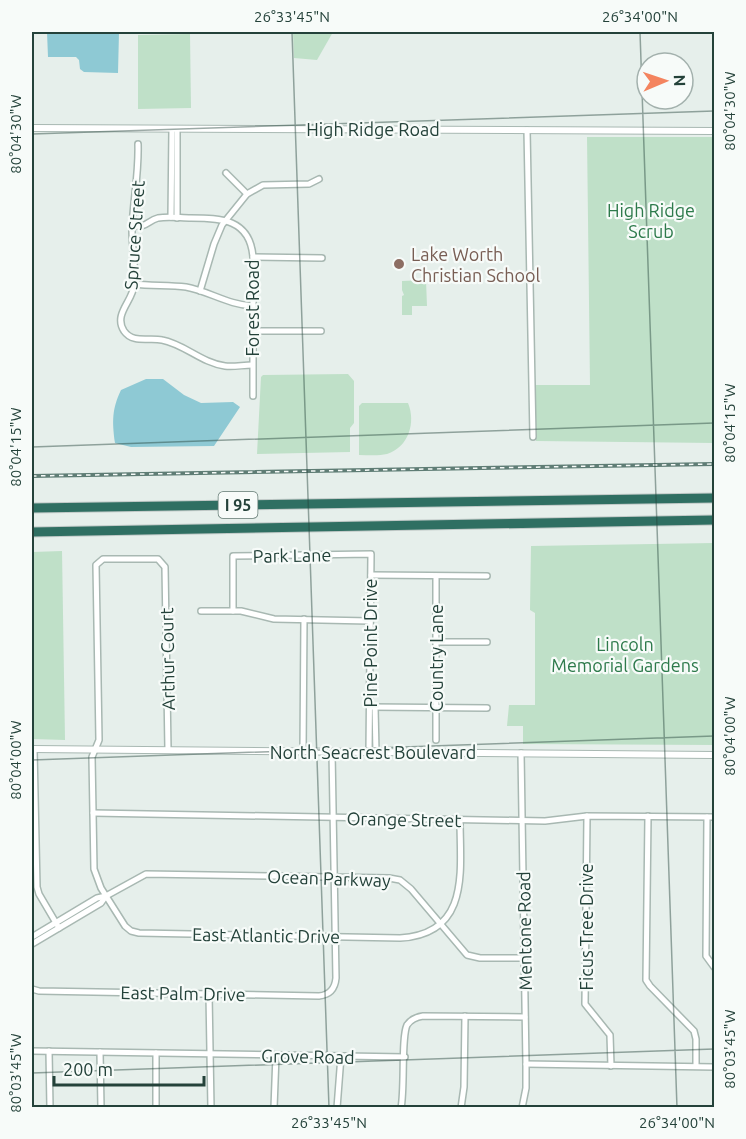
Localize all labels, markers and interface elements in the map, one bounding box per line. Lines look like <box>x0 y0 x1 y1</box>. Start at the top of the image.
text: 26°33'45"N <box>254 8 330 25</box>
text: 26°34'00"N <box>602 8 678 25</box>
north arrow <box>635 51 695 111</box>
text: 80°04'30"W <box>721 71 738 151</box>
text: N <box>671 74 689 87</box>
text: 80°04'30"W <box>7 94 24 174</box>
street label: High Ridge Road <box>306 119 440 139</box>
street label: Spruce Street <box>120 180 148 290</box>
park label: High Ridge Scrub <box>607 200 695 241</box>
place label: Lake Worth Christian School <box>411 244 541 285</box>
marker: Lake Worth Christian School <box>392 257 406 271</box>
street label: Forest Road <box>242 259 262 357</box>
text: 80°04'15"W <box>721 383 738 463</box>
text: 80°04'15"W <box>7 407 24 487</box>
road number: I 95 <box>218 492 258 518</box>
street label: Park Lane <box>253 544 331 566</box>
street label: Pine Point Drive <box>360 579 380 707</box>
street label: Country Lane <box>426 604 446 712</box>
street label: Arthur Court <box>156 607 178 711</box>
park label: Lincoln Memorial Gardens <box>551 634 699 675</box>
text: 80°04'00"W <box>721 696 738 776</box>
text: 80°04'00"W <box>7 720 24 800</box>
street label: North Seacrest Boulevard <box>270 742 476 762</box>
street label: Orange Street <box>346 808 462 830</box>
street label: Ficus Tree Drive <box>576 863 596 991</box>
street label: Ocean Parkway <box>267 866 391 890</box>
street label: Mentone Road <box>513 871 535 991</box>
street label: East Atlantic Drive <box>192 924 340 946</box>
street label: East Palm Drive <box>120 982 246 1004</box>
text: 80°03'45"W <box>721 1009 738 1089</box>
text: 80°03'45"W <box>7 1033 24 1113</box>
street label: Grove Road <box>261 1045 355 1067</box>
scale bar <box>54 1049 204 1087</box>
text: 200 m <box>63 1059 113 1079</box>
text: 26°33'45"N <box>291 1114 367 1131</box>
text: 26°34'00"N <box>639 1114 715 1131</box>

